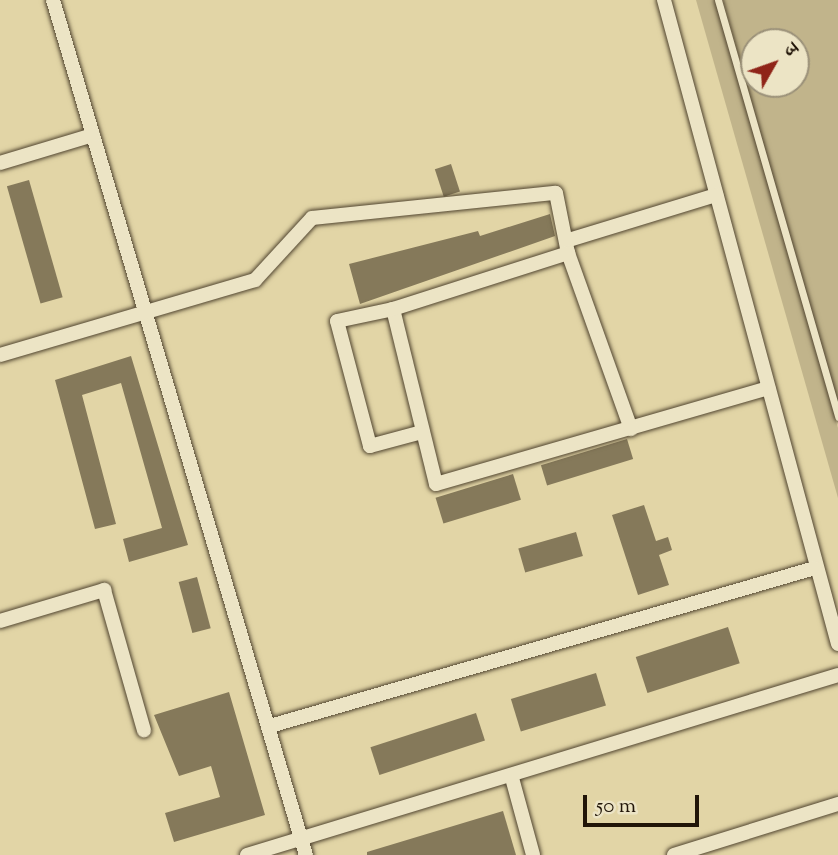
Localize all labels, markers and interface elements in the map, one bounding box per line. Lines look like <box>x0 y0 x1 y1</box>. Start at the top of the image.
north arrow <box>740 28 810 98</box>
text: उ <box>776 38 803 63</box>
scale bar <box>586 782 702 826</box>
text: 50 m <box>596 792 636 822</box>

